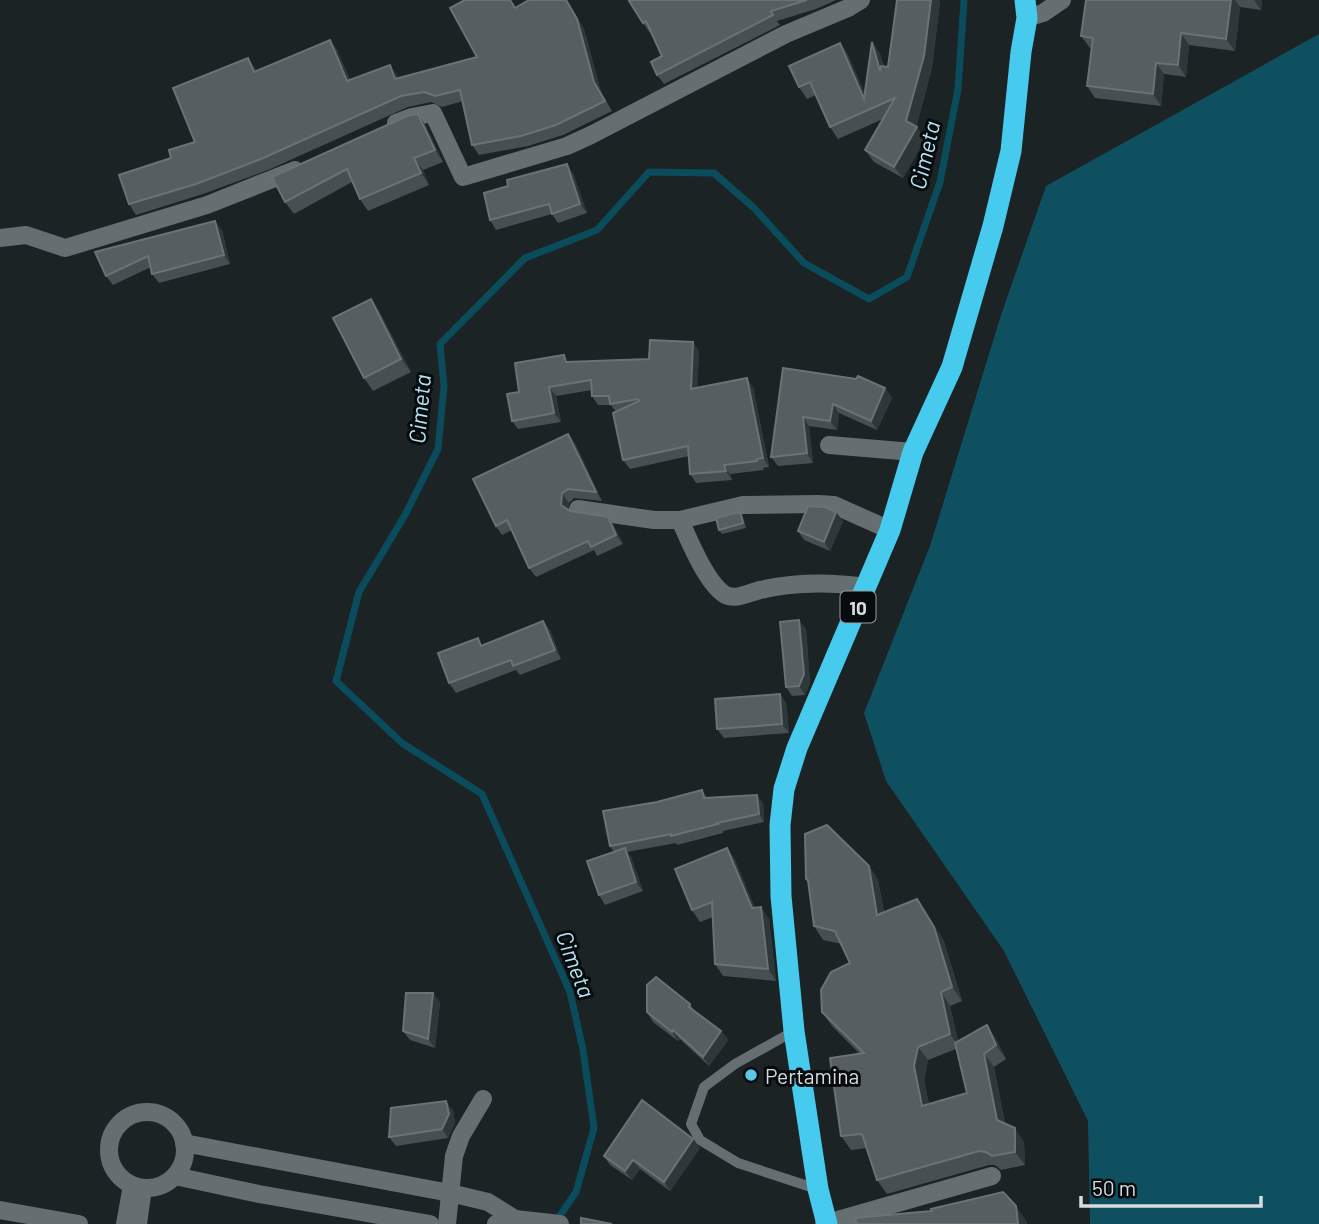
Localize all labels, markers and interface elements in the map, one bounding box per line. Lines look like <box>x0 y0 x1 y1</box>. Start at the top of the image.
water label: Cimeta <box>903 118 945 192</box>
water label: Cimeta <box>402 373 436 445</box>
road number: 10 <box>840 592 876 622</box>
water label: Cimeta <box>550 927 602 1001</box>
place label: Pertamina <box>765 1063 859 1088</box>
marker: Pertamina <box>743 1067 759 1083</box>
scale bar <box>1081 1164 1261 1208</box>
text: 50 m <box>1092 1175 1136 1200</box>

